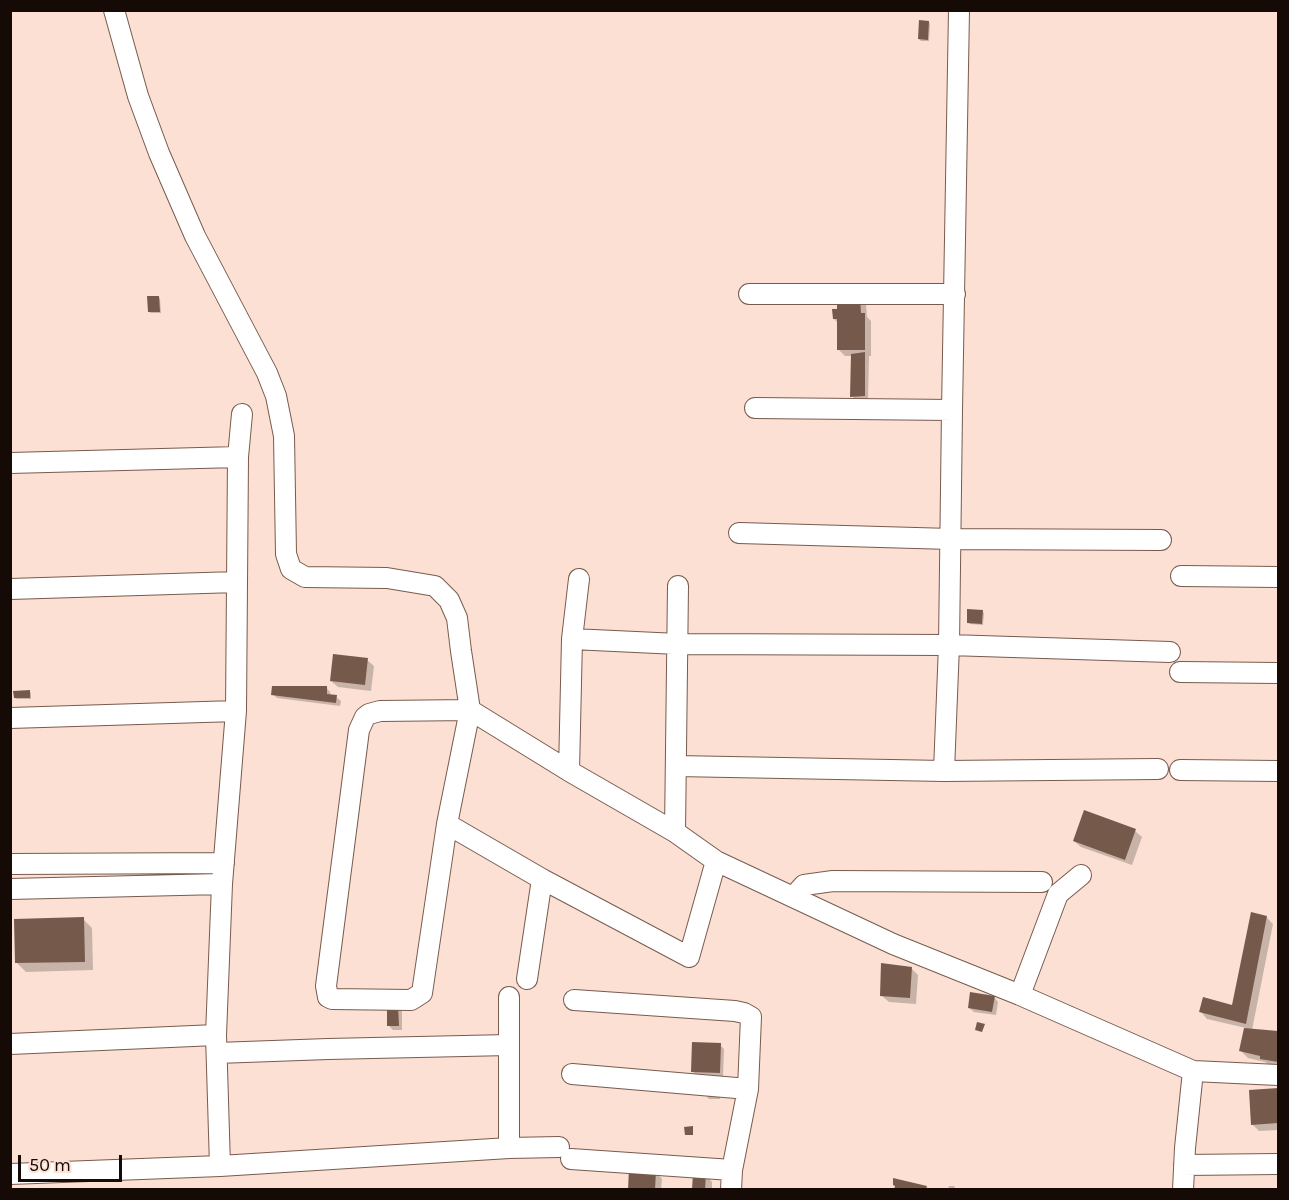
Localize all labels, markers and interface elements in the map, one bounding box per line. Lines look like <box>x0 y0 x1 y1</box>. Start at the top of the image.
scale bar <box>21 1143 124 1181</box>
text: 50 m <box>29 1154 71 1176</box>

